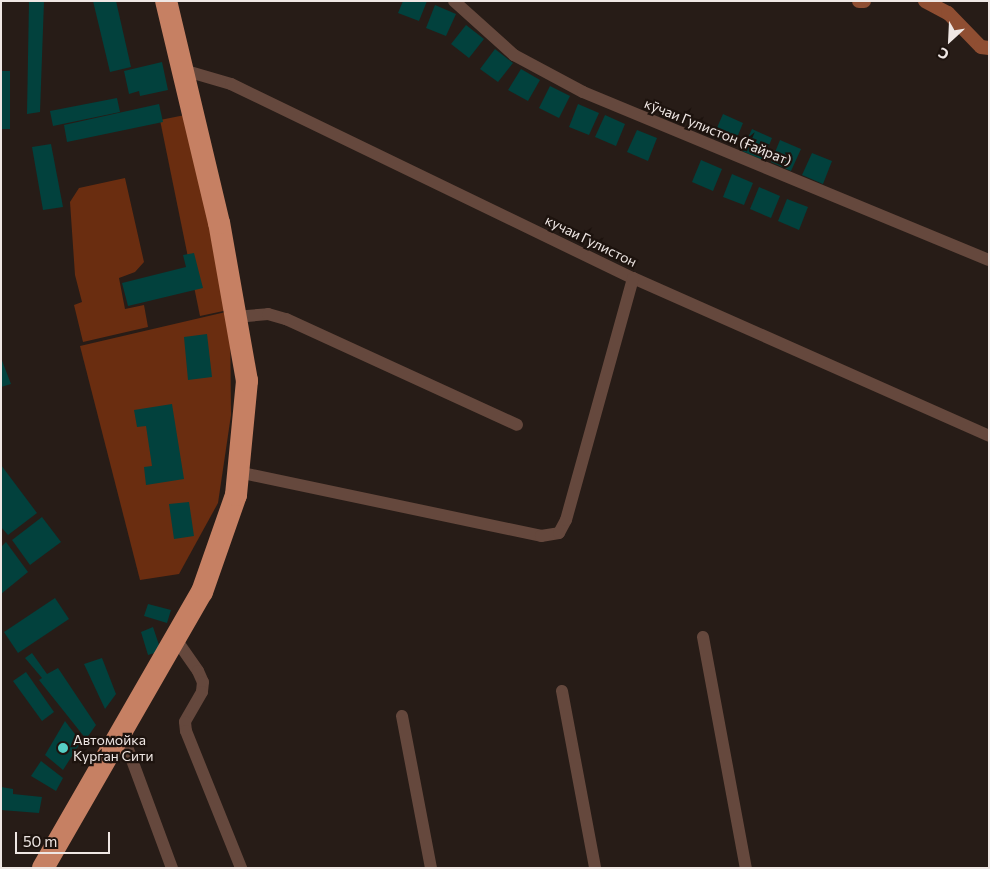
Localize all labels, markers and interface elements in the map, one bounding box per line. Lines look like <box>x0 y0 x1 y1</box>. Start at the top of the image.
north arrow <box>925 15 975 65</box>
text: С <box>936 44 951 64</box>
street label: кӯчаи Гулистон (Ғайрат) <box>642 95 794 169</box>
street label: кучаи Гулистон <box>542 212 640 270</box>
place label: Автомойка Курган Сити <box>73 732 154 764</box>
marker: Автомойка Курган Сити <box>57 742 69 754</box>
scale bar <box>18 822 112 854</box>
text: 50 m <box>23 832 57 850</box>

